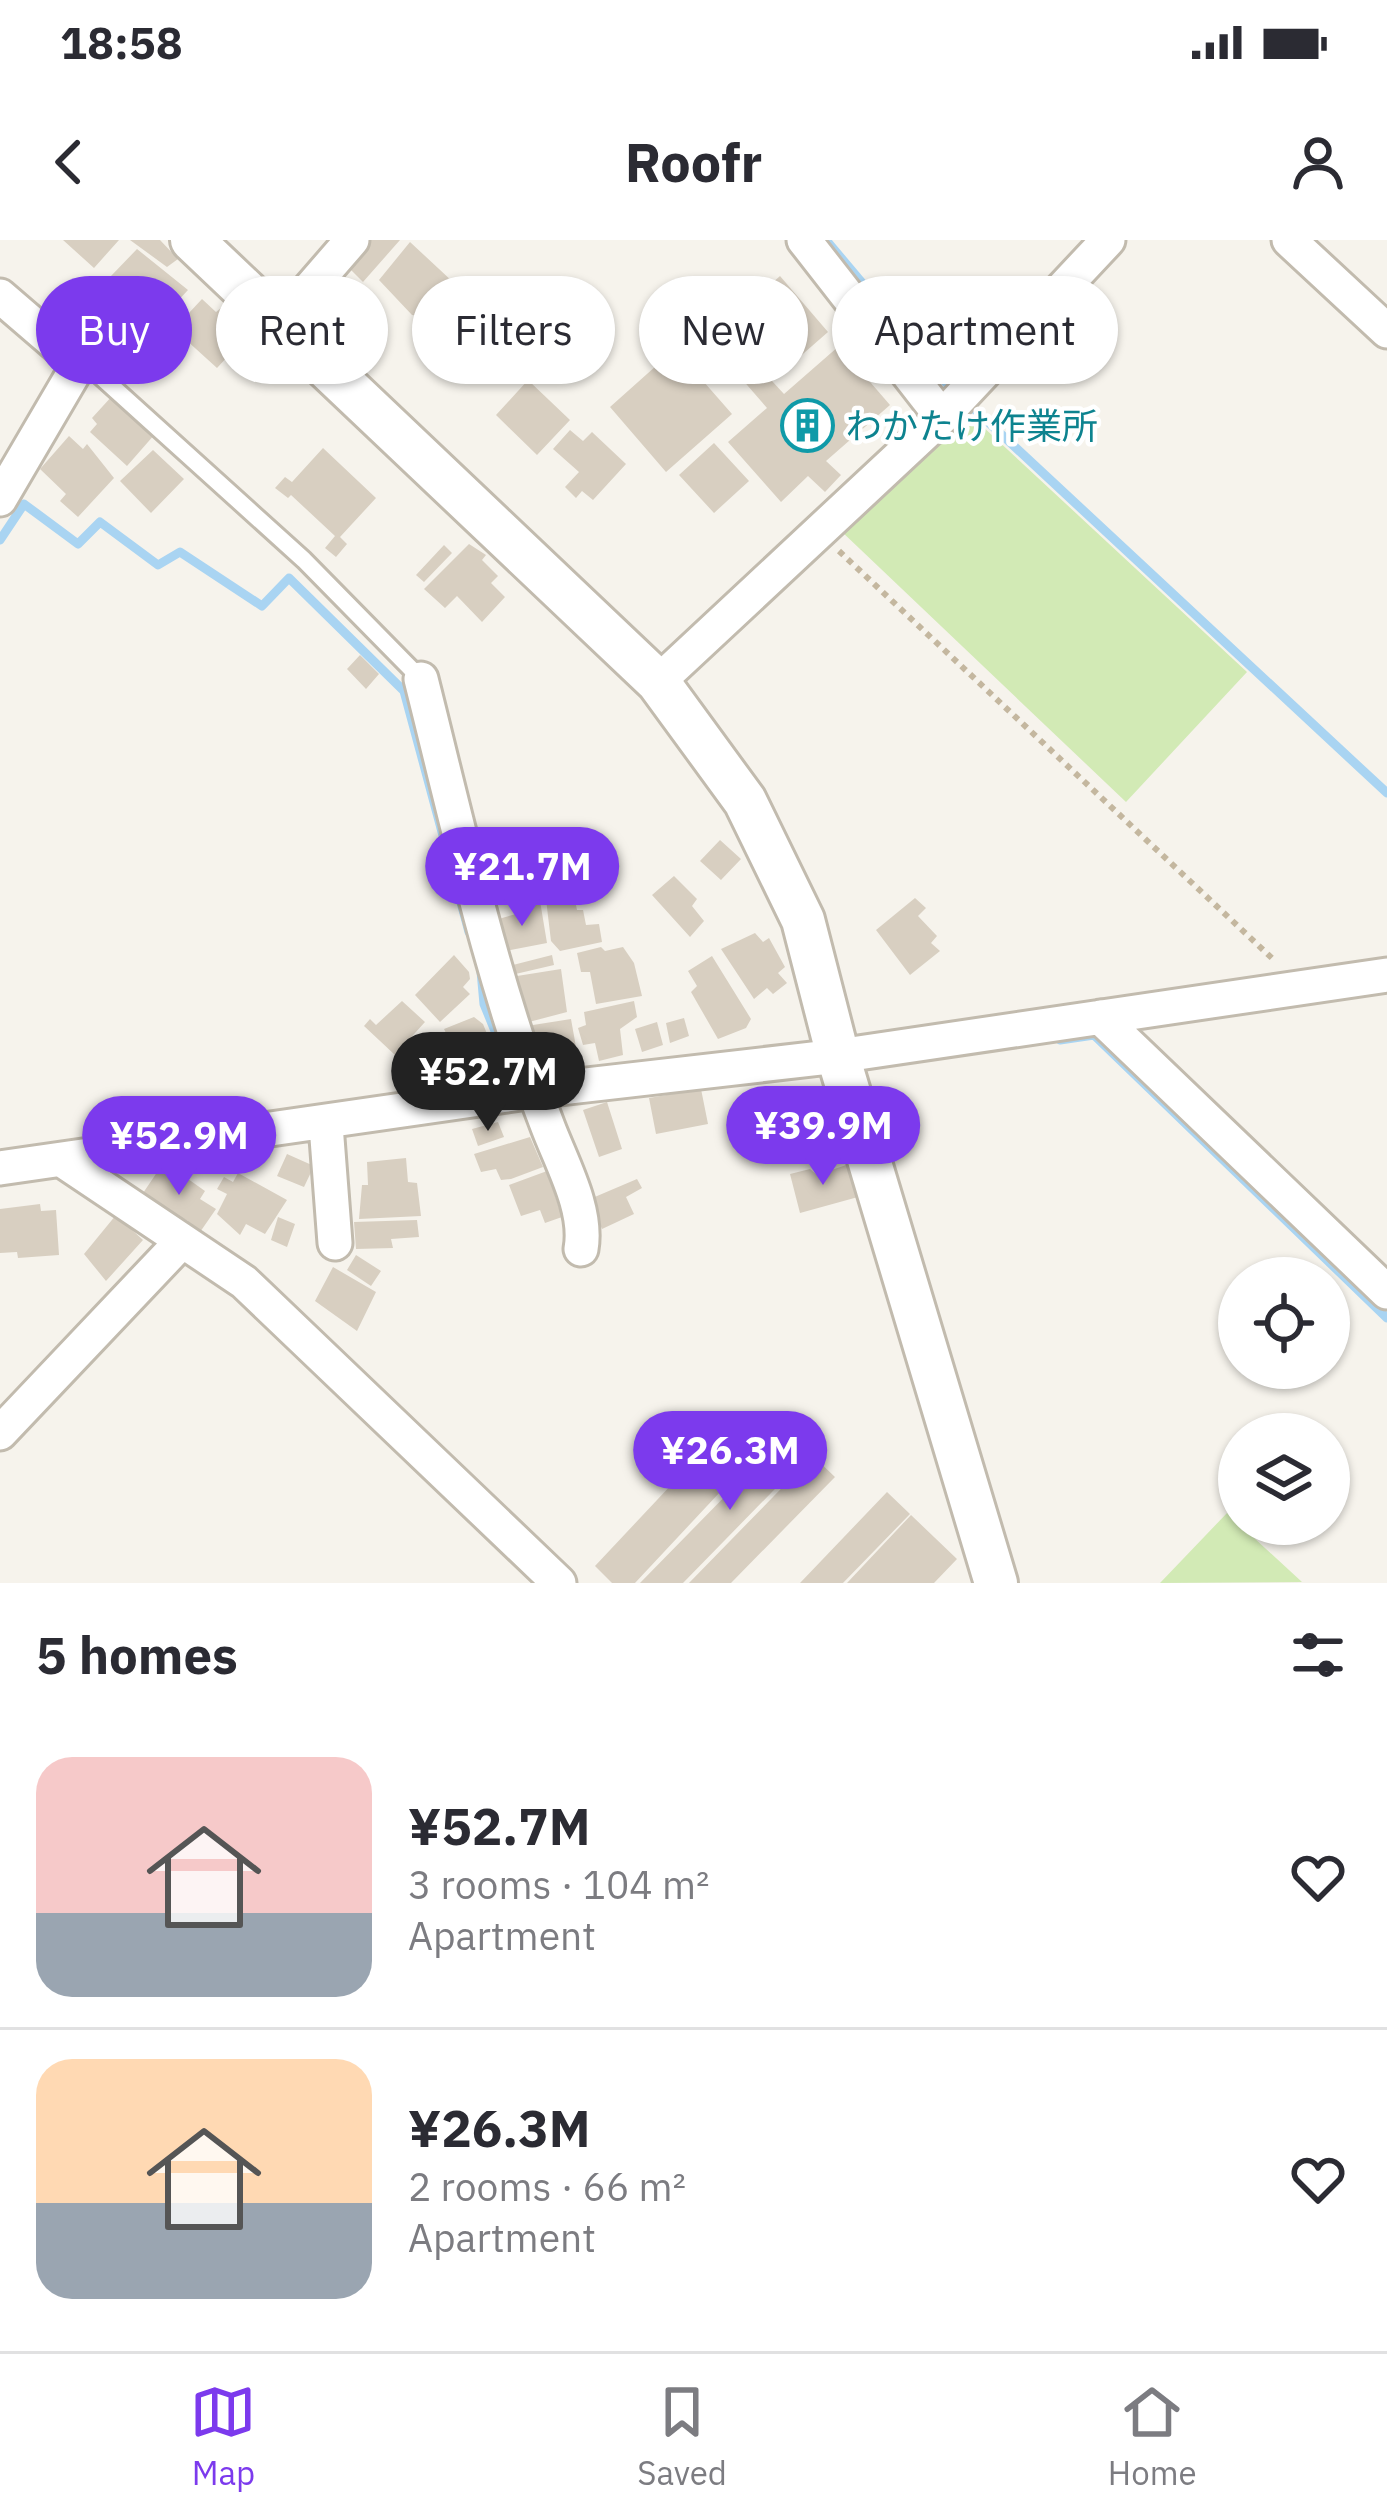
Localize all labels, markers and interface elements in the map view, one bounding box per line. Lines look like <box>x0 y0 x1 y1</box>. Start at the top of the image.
text: 18:58 <box>60 13 183 71</box>
text: Roofr <box>625 127 762 197</box>
icon: back <box>36 129 102 195</box>
icon: person <box>1285 129 1351 195</box>
chip: Buy <box>36 276 192 384</box>
chip: Rent <box>216 276 388 384</box>
chip: Filters <box>412 276 615 384</box>
chip: New <box>639 276 808 384</box>
chip: Apartment <box>832 276 1118 384</box>
building icon: わかたけ作業所 <box>779 397 835 453</box>
place label: わかたけ作業所 <box>846 402 1098 449</box>
pin: ¥21.7M <box>424 827 620 929</box>
text: ¥21.7M <box>452 840 592 891</box>
pin: ¥52.7M <box>390 1032 586 1134</box>
text: ¥52.7M <box>418 1045 558 1096</box>
pin: ¥39.9M <box>725 1086 921 1188</box>
pin: ¥52.9M <box>81 1096 277 1198</box>
text: ¥39.9M <box>753 1099 893 1150</box>
text: ¥52.9M <box>109 1109 249 1160</box>
map controls <box>1218 1257 1350 1545</box>
button: locate <box>1218 1257 1350 1389</box>
pin: ¥26.3M <box>632 1411 828 1513</box>
button: layers <box>1218 1413 1350 1545</box>
text: ¥26.3M <box>660 1424 800 1475</box>
text: 5 homes <box>36 1622 238 1688</box>
icon: filters <box>1285 1622 1351 1688</box>
text: ¥52.7M <box>408 1793 591 1859</box>
icon: home <box>132 1805 276 1949</box>
icon: heart <box>1285 1844 1351 1910</box>
text: 3 rooms · 104 m² <box>408 1859 710 1910</box>
text: Apartment <box>408 1910 596 1961</box>
text: ¥26.3M <box>408 2095 591 2161</box>
icon: home <box>132 2107 276 2251</box>
icon: heart <box>1285 2146 1351 2212</box>
text: 2 rooms · 66 m² <box>408 2161 686 2212</box>
text: Apartment <box>408 2212 596 2263</box>
tab: Map <box>190 2379 256 2494</box>
tab: Saved <box>637 2379 727 2494</box>
tab: Home <box>1108 2379 1197 2494</box>

